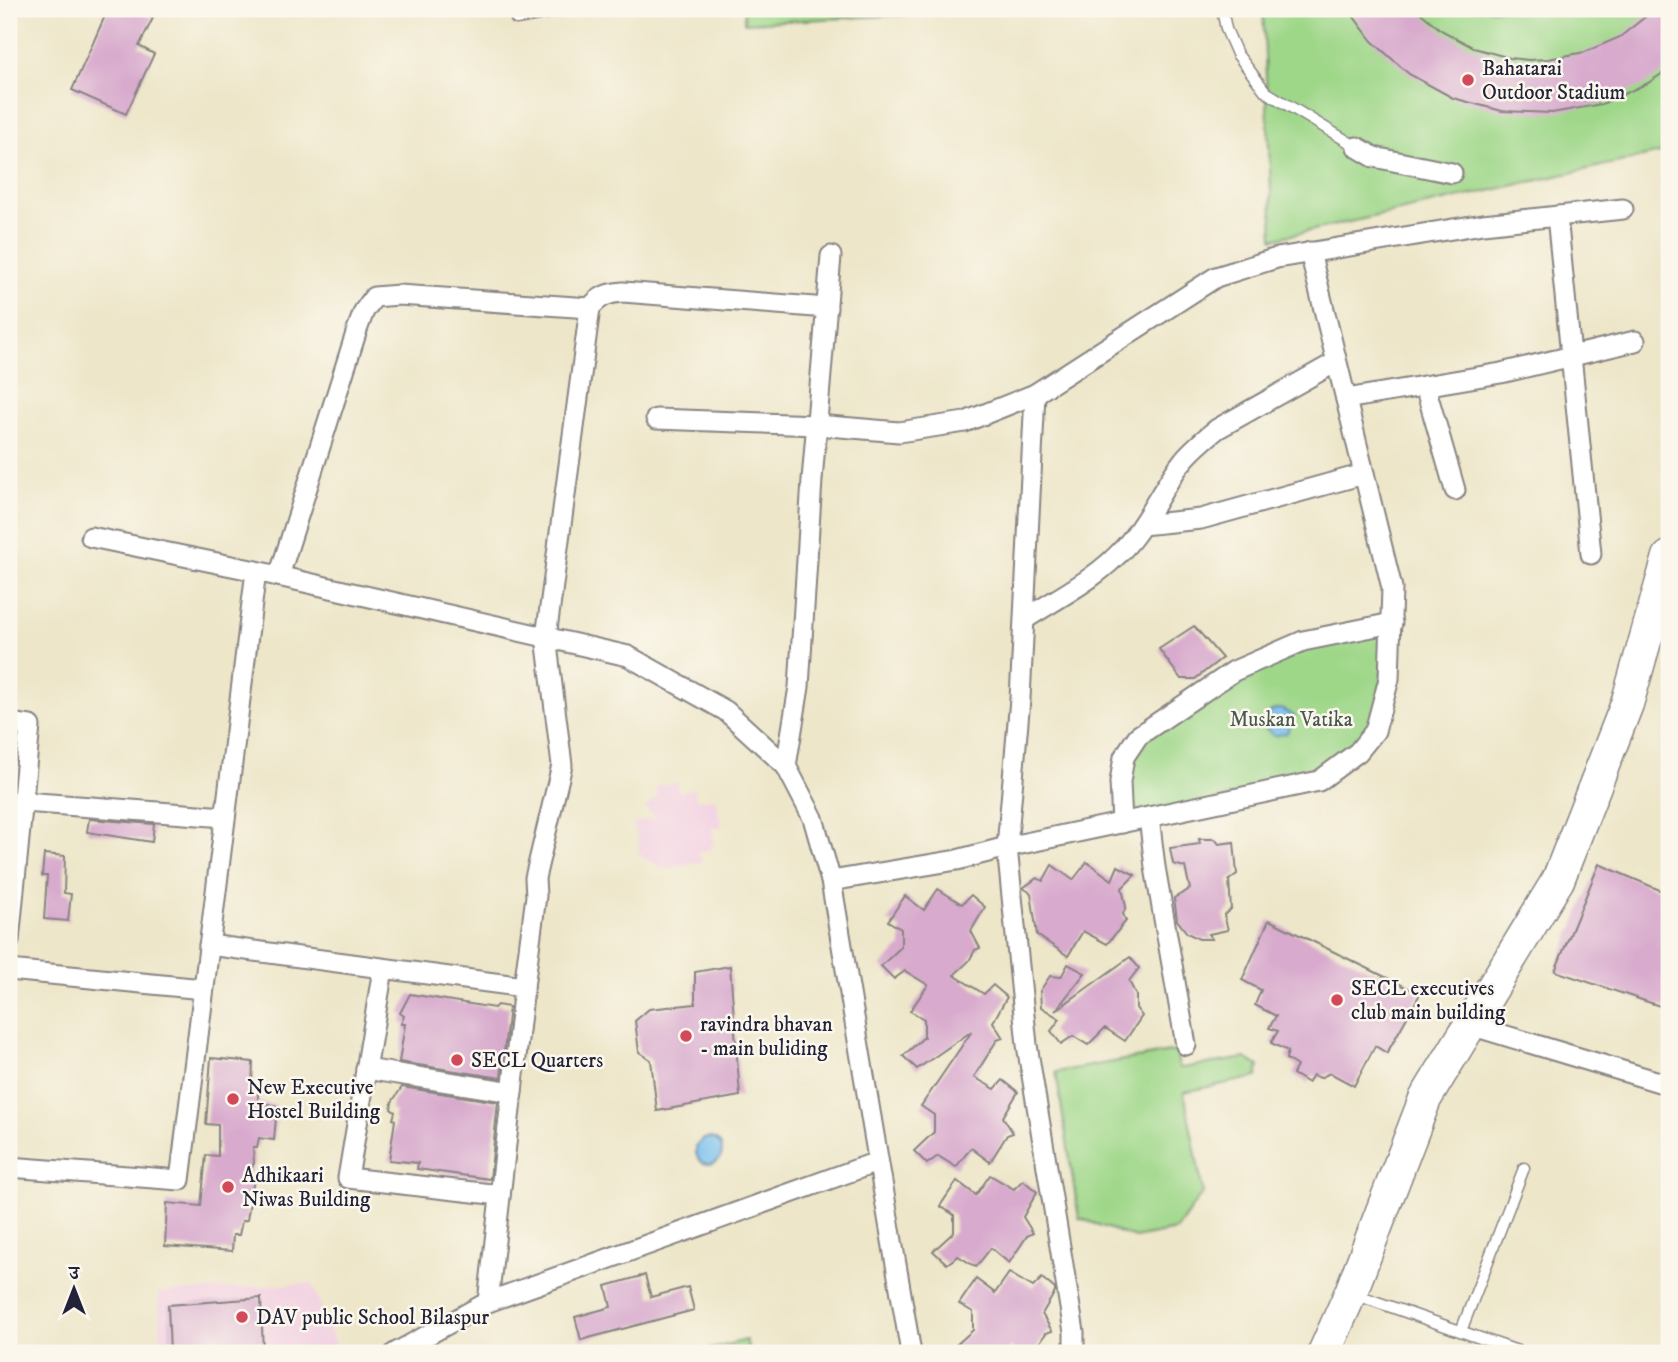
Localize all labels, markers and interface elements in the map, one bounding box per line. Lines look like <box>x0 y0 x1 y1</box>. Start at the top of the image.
place label: Bahatarai Outdoor Stadium <box>1482 56 1626 106</box>
marker: Bahatarai Outdoor Stadium <box>1460 72 1476 88</box>
park label: Muskan Vatika <box>1229 707 1353 733</box>
place label: SECL executives club main building <box>1351 976 1506 1026</box>
marker: SECL executives club main building <box>1329 992 1345 1008</box>
place label: ravindra bhavan - main buliding <box>700 1012 833 1062</box>
marker: ravindra bhavan - main buliding <box>678 1028 694 1044</box>
place label: SECL Quarters <box>471 1048 603 1074</box>
marker: SECL Quarters <box>449 1052 465 1068</box>
place label: New Executive Hostel Building <box>247 1075 381 1125</box>
marker: New Executive Hostel Building <box>225 1091 241 1107</box>
place label: Adhikaari Niwas Building <box>242 1163 371 1213</box>
marker: Adhikaari Niwas Building <box>220 1179 236 1195</box>
north arrow <box>38 1254 108 1324</box>
text: उ <box>67 1262 80 1285</box>
place label: DAV public School Bilaspur <box>256 1305 489 1331</box>
marker: DAV public School Bilaspur <box>234 1309 250 1325</box>

